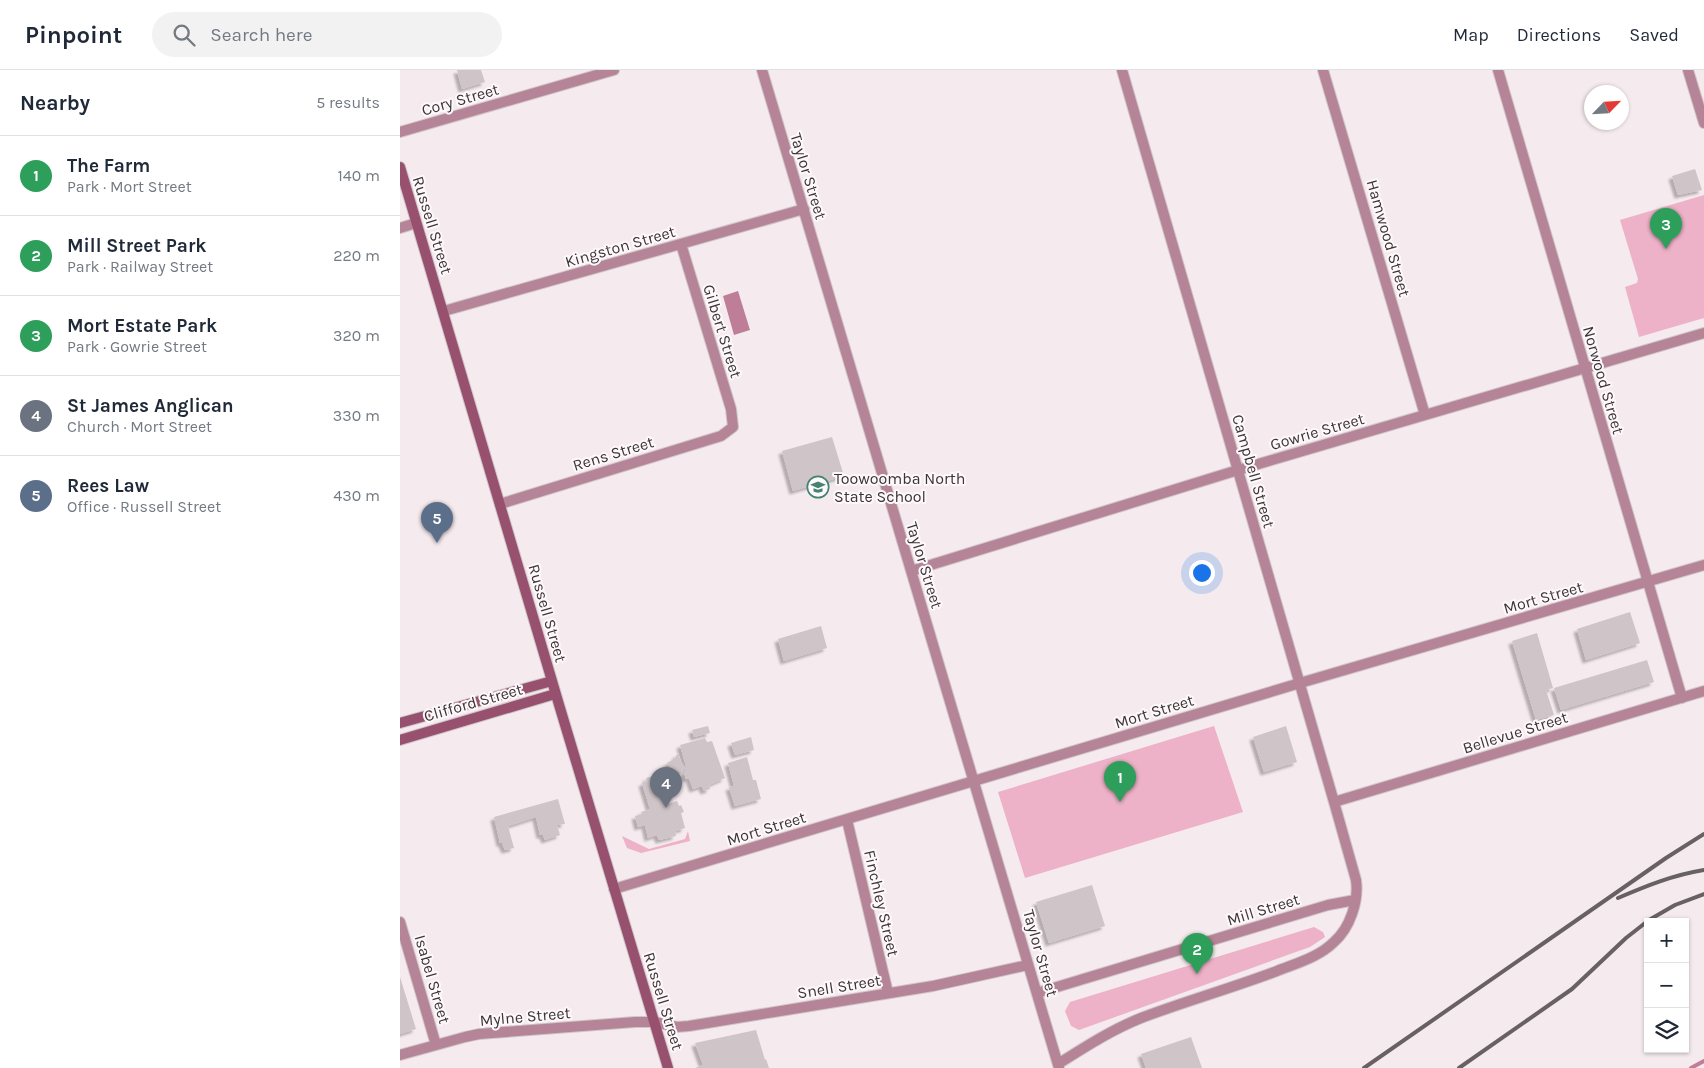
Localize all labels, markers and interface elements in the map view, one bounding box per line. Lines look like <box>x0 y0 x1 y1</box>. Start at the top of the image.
search box <box>152 12 502 57</box>
text: Pinpoint <box>25 21 122 49</box>
icon: search <box>170 21 198 49</box>
text: Search here <box>210 24 312 46</box>
text: Map <box>1453 24 1489 46</box>
text: Directions <box>1517 24 1601 46</box>
text: Saved <box>1629 24 1679 46</box>
street label: Cory Street <box>419 79 501 120</box>
north arrow <box>1584 85 1629 130</box>
text: Nearby <box>20 91 90 115</box>
text: 5 results <box>316 93 380 112</box>
street label: Taylor Street <box>786 131 831 222</box>
text: The Farm <box>67 155 150 177</box>
text: 1 <box>33 166 39 185</box>
text: 140 m <box>338 166 380 185</box>
street label: Russell Street <box>409 174 456 276</box>
text: Park · Mort Street <box>67 177 192 196</box>
street label: Hamwood Street <box>1363 177 1414 299</box>
pin: 3 <box>1650 208 1682 249</box>
street label: Kingston Street <box>563 222 677 271</box>
text: Mill Street Park <box>67 235 207 257</box>
text: 2 <box>31 246 41 265</box>
text: 220 m <box>333 246 380 265</box>
text: Park · Railway Street <box>67 257 213 276</box>
street label: Gilbert Street <box>699 282 746 380</box>
text: Mort Estate Park <box>67 315 217 337</box>
street label: Norwood Street <box>1579 324 1628 436</box>
text: 3 <box>31 326 41 345</box>
text: 320 m <box>333 326 380 345</box>
text: Park · Gowrie Street <box>67 337 207 356</box>
text: St James Anglican <box>67 395 234 417</box>
text: 4 <box>31 406 41 425</box>
text: 330 m <box>333 406 380 425</box>
street label: Gowrie Street <box>1268 409 1366 454</box>
street label: Campbell Street <box>1228 412 1279 530</box>
text: Church · Mort Street <box>67 417 212 436</box>
street label: Rens Street <box>570 432 656 475</box>
place label: Toowoomba North State School <box>834 469 966 506</box>
text: Rees Law <box>67 475 149 497</box>
school or university icon: Toowoomba North State School <box>806 475 830 499</box>
text: 5 <box>31 486 41 505</box>
text: 430 m <box>333 486 380 505</box>
text: Office · Russell Street <box>67 497 221 516</box>
pin: 5 <box>421 502 453 543</box>
street label: Taylor Street <box>902 520 947 611</box>
your location <box>1189 560 1215 586</box>
street label: Russell Street <box>524 562 571 664</box>
street label: Mort Street <box>1501 577 1585 618</box>
street label: Clifford Street <box>422 679 525 726</box>
street label: Mort Street <box>1112 690 1196 733</box>
street label: Bellevue Street <box>1460 707 1570 757</box>
pin: 1 <box>1104 761 1136 802</box>
pin: 4 <box>650 767 682 808</box>
street label: Mort Street <box>724 807 808 850</box>
street label: Finchley Street <box>860 848 903 958</box>
street label: Mill Street <box>1225 889 1302 930</box>
street label: Taylor Street <box>1019 907 1062 999</box>
map controls <box>1644 918 1689 1053</box>
button: + <box>1644 918 1689 963</box>
street label: Isabel Street <box>411 932 454 1026</box>
pin: 2 <box>1181 933 1213 974</box>
street label: Russell Street <box>640 950 687 1052</box>
button: − <box>1644 963 1689 1008</box>
street label: Snell Street <box>796 971 882 1002</box>
street label: Mylne Street <box>479 1003 571 1030</box>
button: layers <box>1644 1008 1689 1053</box>

